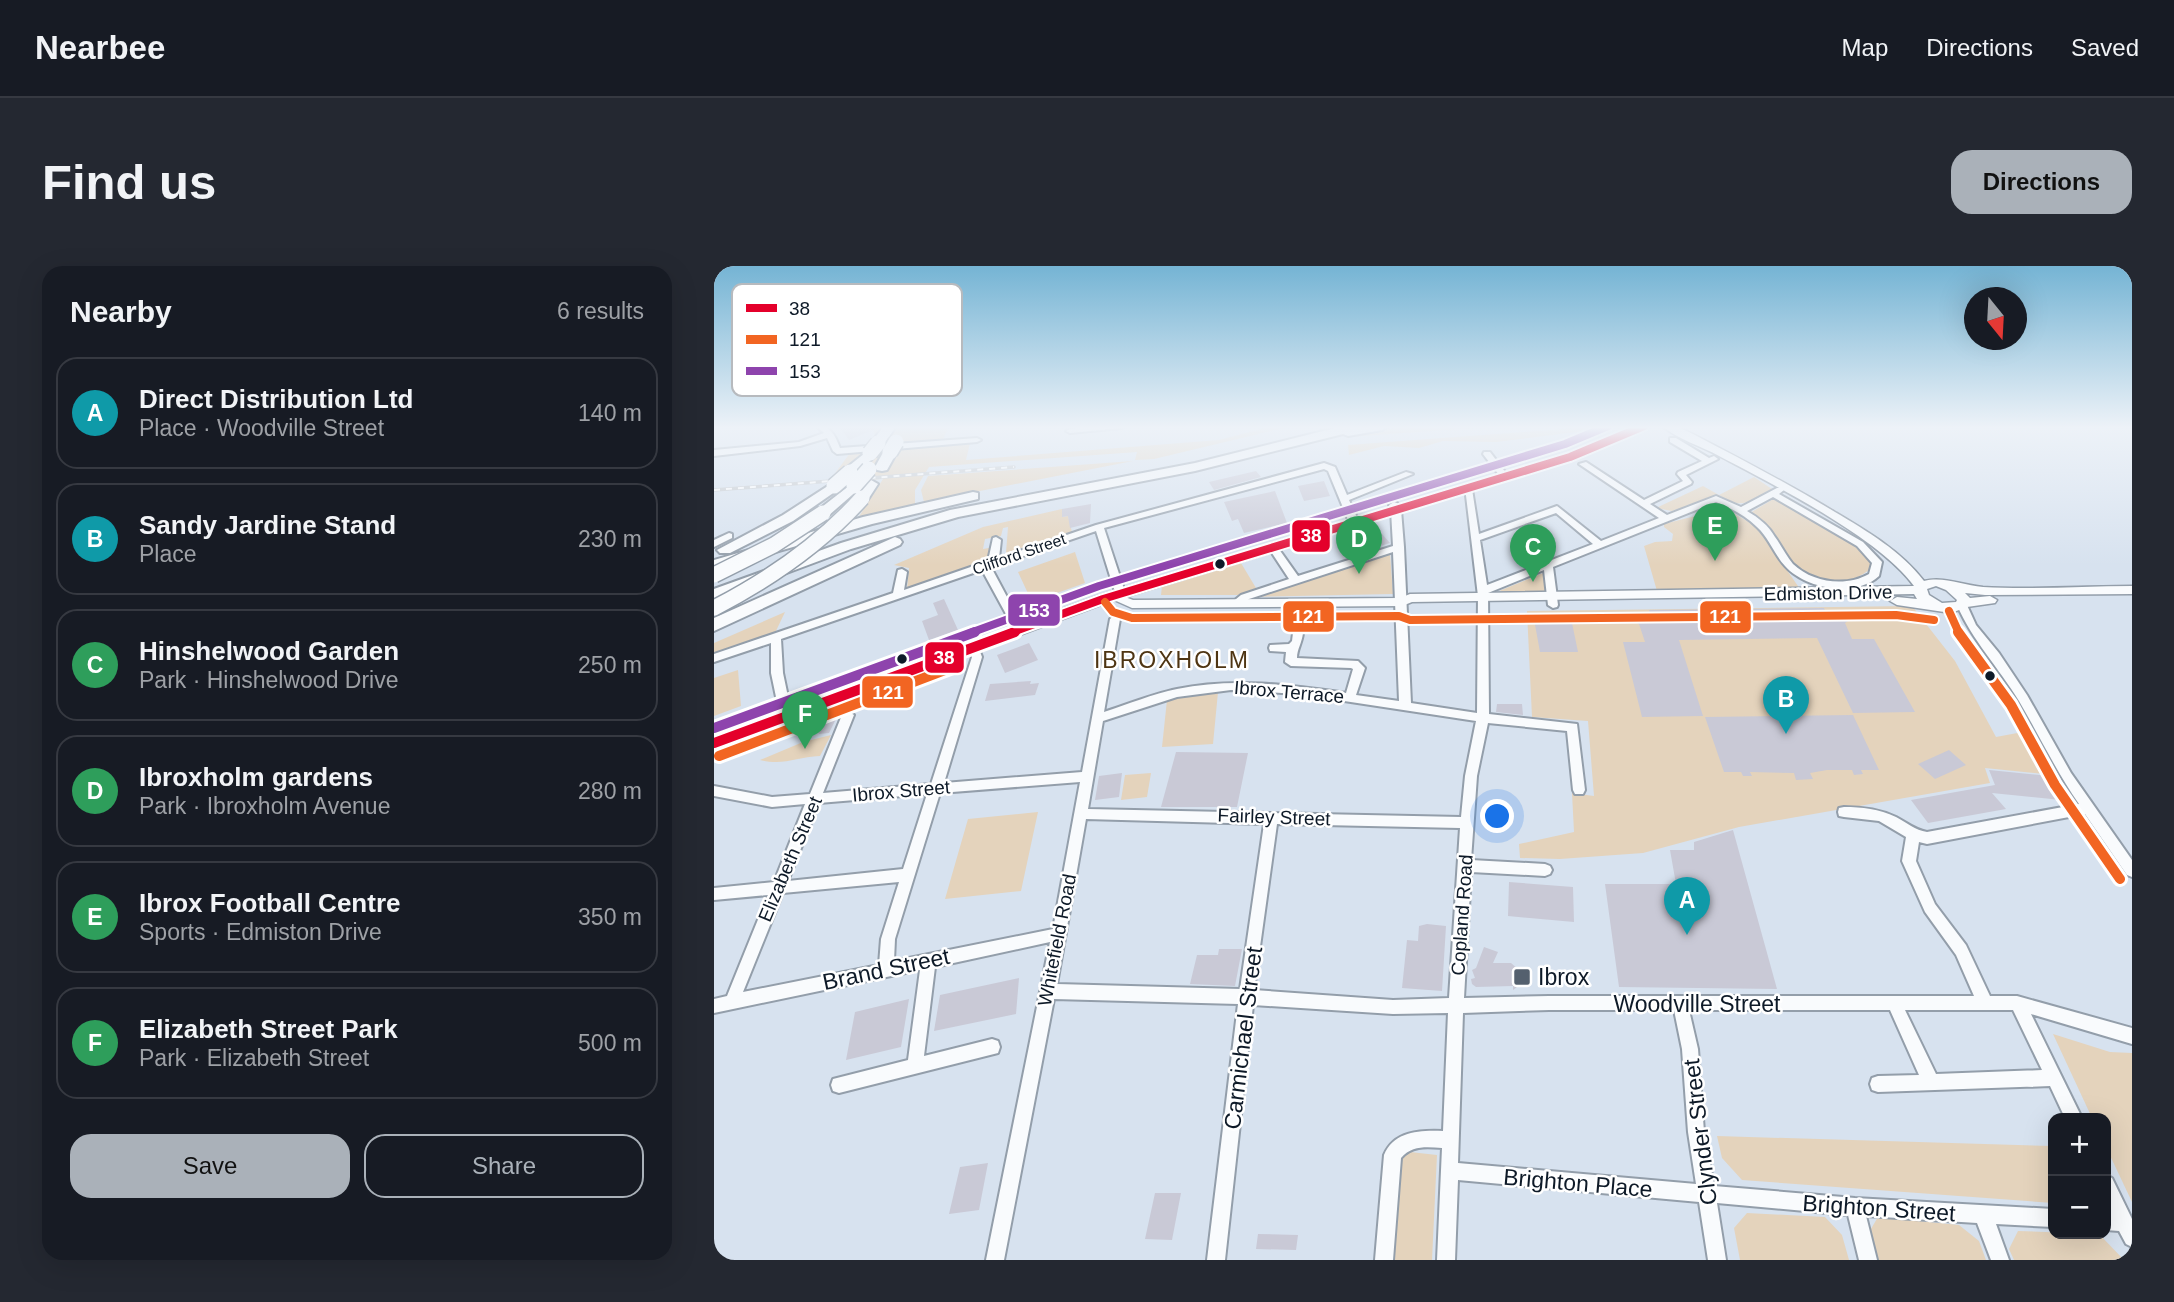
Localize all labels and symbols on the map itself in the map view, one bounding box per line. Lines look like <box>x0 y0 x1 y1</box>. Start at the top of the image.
legend <box>732 284 962 396</box>
north arrow <box>1964 287 2027 350</box>
text: 38 <box>789 298 810 319</box>
text: 121 <box>789 329 821 350</box>
text: 153 <box>789 361 821 382</box>
pin: E <box>1692 503 1738 561</box>
pin: D <box>1336 516 1382 574</box>
line badge: 38 <box>1291 519 1331 553</box>
pin: C <box>1510 524 1556 582</box>
text: 38 <box>1300 525 1322 546</box>
street label: Clifford Street <box>970 530 1068 578</box>
unlabelled marker <box>1213 557 1227 571</box>
street label: Edmiston Drive <box>1763 581 1893 605</box>
line badge: 153 <box>1007 593 1061 627</box>
text: 153 <box>1018 600 1050 621</box>
line badge: 121 <box>1282 600 1335 633</box>
line badge: 121 <box>1699 600 1752 634</box>
text: 121 <box>1292 606 1324 627</box>
text: 121 <box>1709 606 1741 627</box>
line badge: 38 <box>924 641 965 674</box>
text: 38 <box>933 647 955 668</box>
district label: IBROXHOLM <box>1094 647 1250 673</box>
unlabelled marker <box>895 652 909 666</box>
unlabelled marker <box>1983 669 1997 683</box>
line badge: 121 <box>861 675 914 709</box>
pin: B <box>1763 676 1809 734</box>
street label: Ibrox Terrace <box>1233 677 1345 707</box>
text: 121 <box>872 682 904 703</box>
pin: F <box>782 691 828 749</box>
street label: Ibrox Street <box>851 776 952 806</box>
street label: Elizabeth Street <box>754 793 826 925</box>
your location <box>1480 799 1514 833</box>
street label: Fairley Street <box>1217 805 1332 829</box>
street label: Copland Road <box>1447 854 1477 976</box>
street label: Whitefield Road <box>1034 872 1080 1008</box>
pin: A <box>1664 877 1710 935</box>
street label: Brand Street <box>820 943 952 995</box>
street label: Carmichael Street <box>1219 944 1267 1131</box>
place label: Ibrox <box>1538 964 1590 990</box>
marker: Ibrox <box>1512 967 1532 987</box>
street label: Woodville Street <box>1613 991 1781 1017</box>
street label: Clynder Street <box>1678 1057 1722 1207</box>
street label: Brighton Place <box>1502 1164 1654 1202</box>
street label: Brighton Street <box>1802 1190 1957 1226</box>

